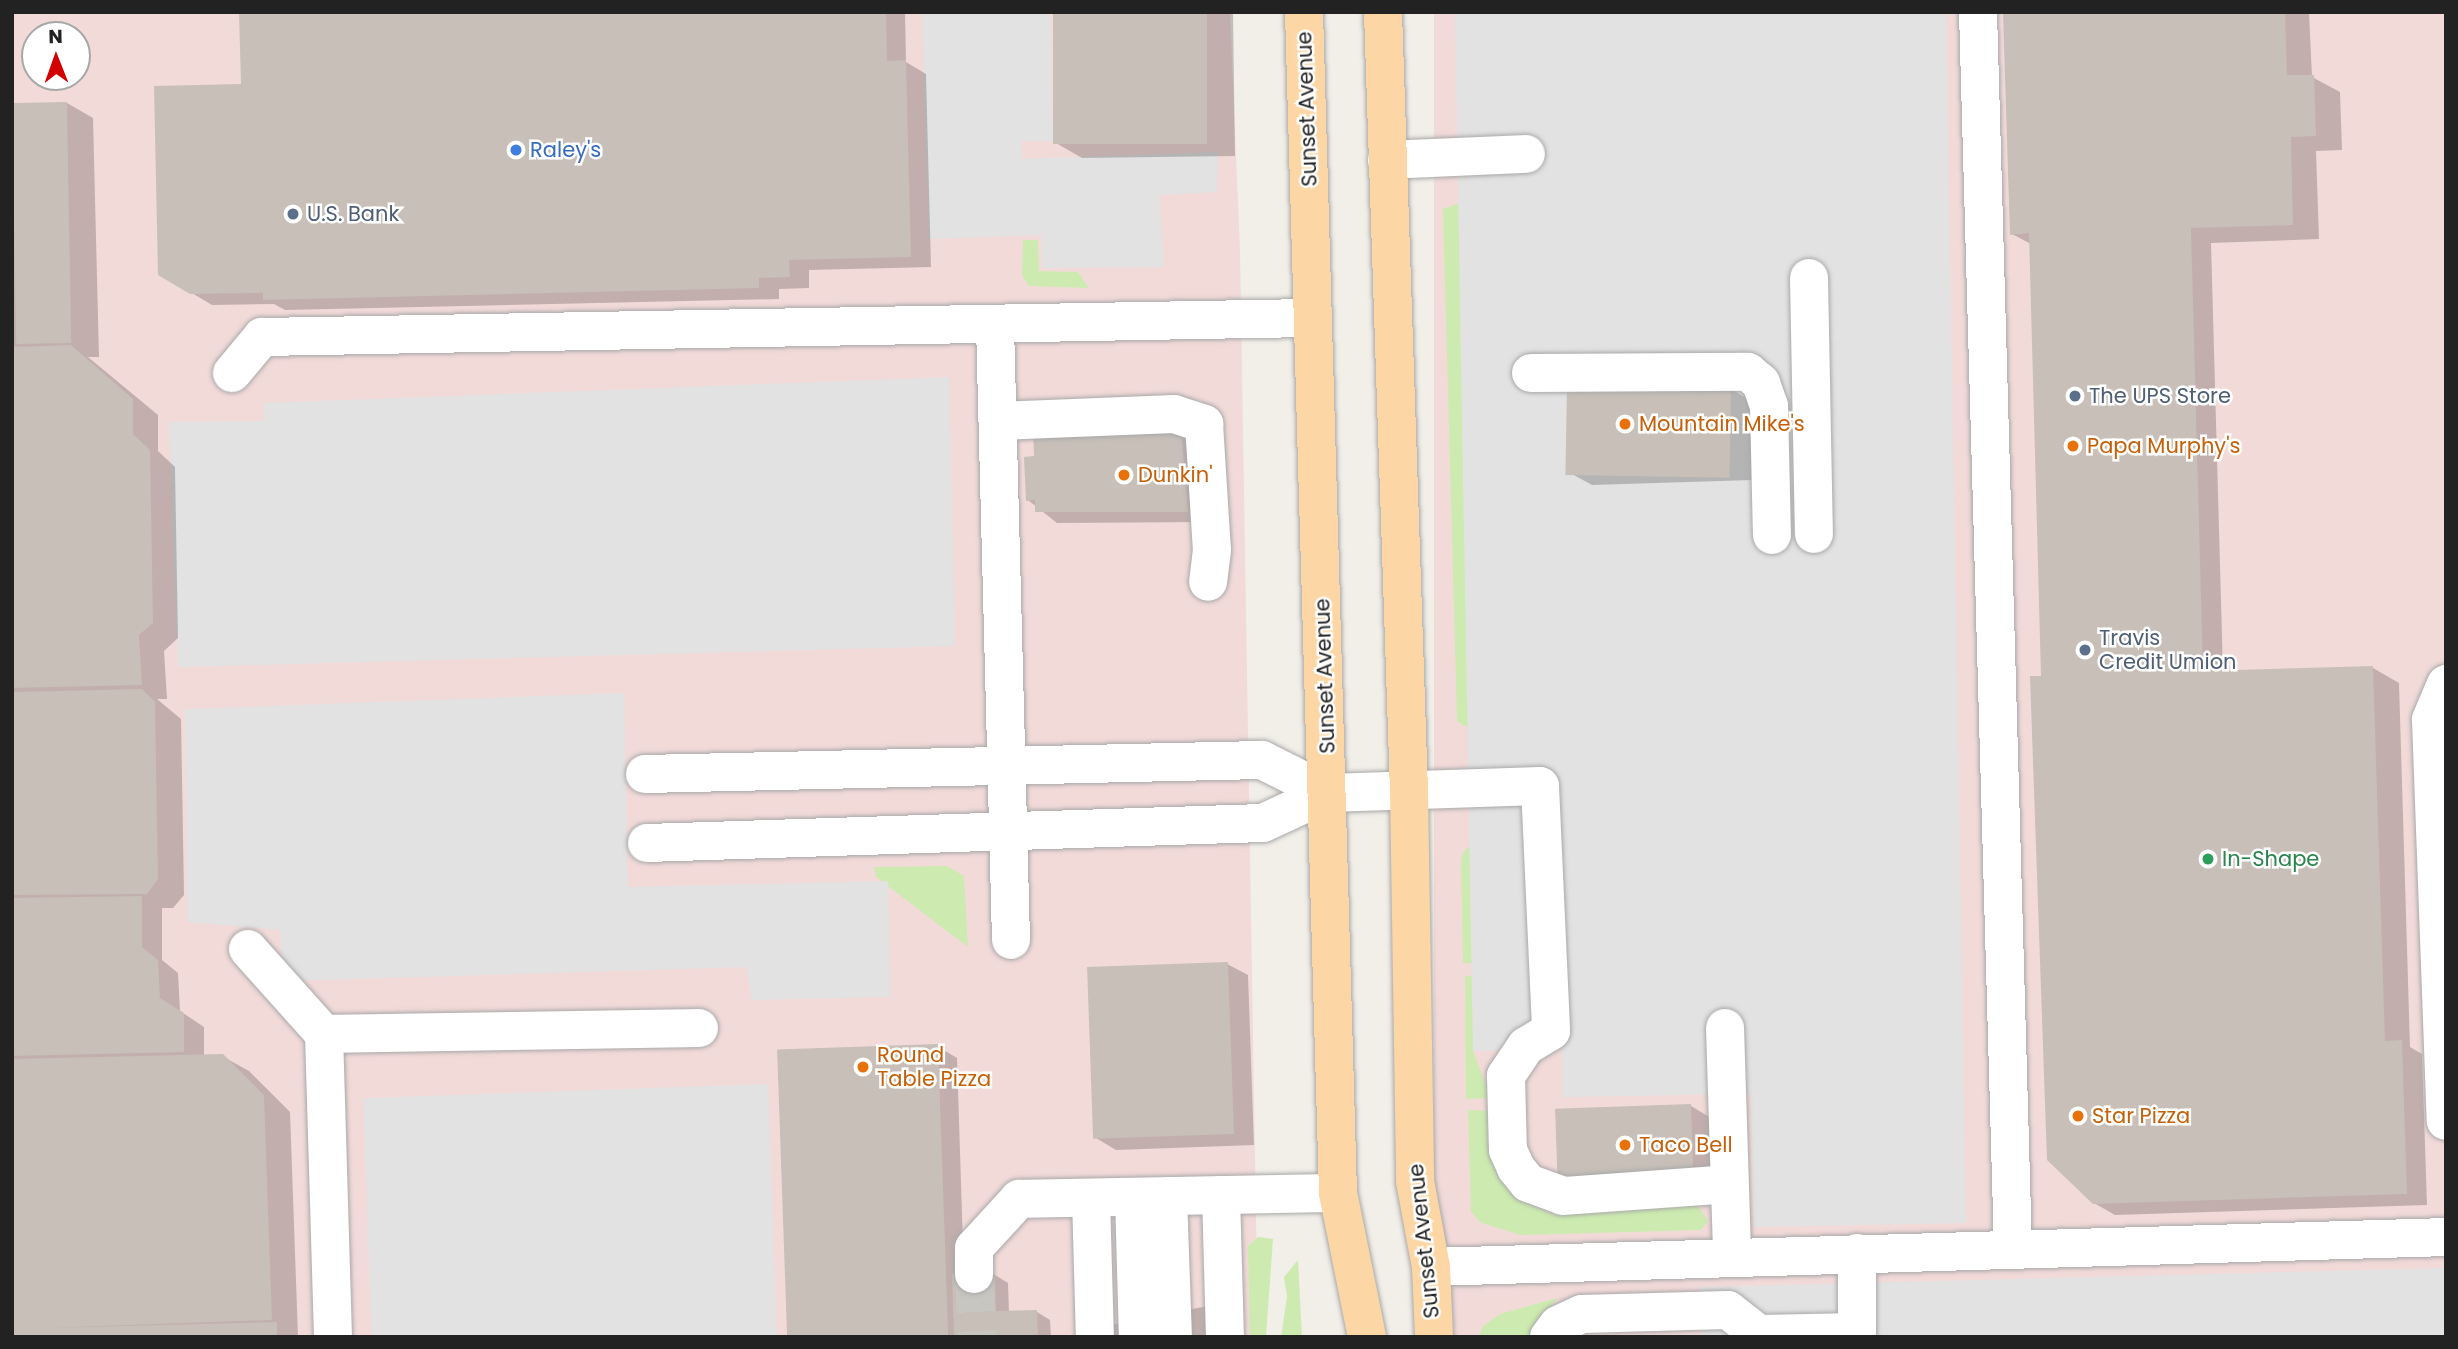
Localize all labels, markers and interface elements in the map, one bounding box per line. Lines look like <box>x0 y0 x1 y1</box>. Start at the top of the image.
north arrow <box>21 21 91 91</box>
text: N <box>48 23 63 50</box>
street label: Sunset Avenue <box>1292 31 1322 187</box>
place label: Raley's <box>530 137 601 163</box>
marker: Raley's <box>508 142 524 158</box>
place label: U.S. Bank <box>307 201 399 227</box>
marker: U.S. Bank <box>285 206 301 222</box>
place label: The UPS Store <box>2089 383 2231 409</box>
marker: The UPS Store <box>2067 388 2083 404</box>
place label: Mountain Mike's <box>1639 411 1805 437</box>
marker: Mountain Mike's <box>1617 416 1633 432</box>
place label: Papa Murphy's <box>2087 433 2240 459</box>
marker: Papa Murphy's <box>2065 438 2081 454</box>
place label: Dunkin' <box>1138 462 1212 488</box>
marker: Dunkin' <box>1116 467 1132 483</box>
street label: Sunset Avenue <box>1310 598 1340 754</box>
place label: Travis Credit Umion <box>2099 625 2237 675</box>
marker: Travis Credit Umion <box>2077 642 2093 658</box>
place label: In-Shape <box>2222 846 2319 872</box>
marker: In-Shape <box>2200 851 2216 867</box>
place label: Round Table Pizza <box>877 1042 991 1092</box>
marker: Round Table Pizza <box>855 1059 871 1075</box>
place label: Star Pizza <box>2092 1103 2190 1129</box>
marker: Star Pizza <box>2070 1108 2086 1124</box>
place label: Taco Bell <box>1639 1132 1733 1158</box>
marker: Taco Bell <box>1617 1137 1633 1153</box>
street label: Sunset Avenue <box>1403 1162 1445 1320</box>

